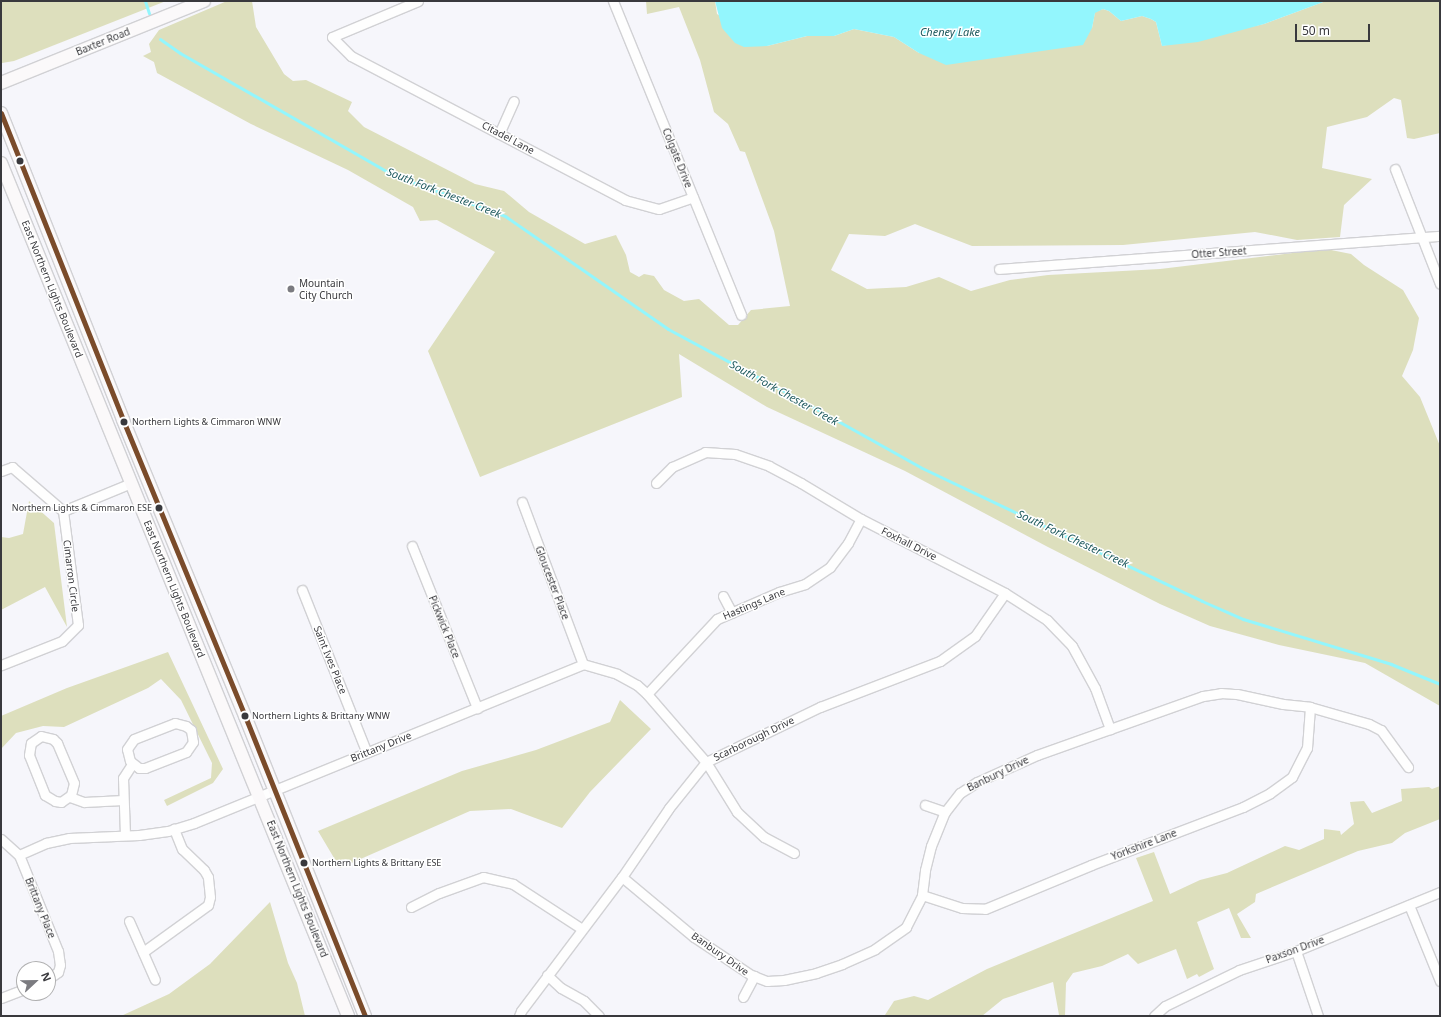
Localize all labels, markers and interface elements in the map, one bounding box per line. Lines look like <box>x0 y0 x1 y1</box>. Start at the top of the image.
scale bar <box>1297 16 1372 42</box>
text: 50 m <box>1302 22 1330 39</box>
water label: Cheney Lake <box>920 25 980 39</box>
street label: Baxter Road <box>74 26 132 58</box>
street label: Citadel Lane <box>480 119 536 157</box>
street label: Colgate Drive <box>660 126 694 190</box>
unlabelled marker <box>15 156 25 166</box>
water label: South Fork Chester Creek <box>385 165 503 221</box>
street label: East Northern Lights Boulevard <box>19 219 85 359</box>
street label: Otter Street <box>1191 245 1247 261</box>
place label: Mountain City Church <box>299 277 353 300</box>
marker: Mountain City Church <box>286 284 296 294</box>
water label: South Fork Chester Creek <box>728 358 840 428</box>
marker: Northern Lights & Cimmaron WNW <box>119 417 129 427</box>
place label: Northern Lights & Cimmaron WNW <box>132 417 281 427</box>
place label: Northern Lights & Cimmaron ESE <box>12 503 152 513</box>
marker: Northern Lights & Cimmaron ESE <box>154 503 164 513</box>
water label: South Fork Chester Creek <box>1015 507 1131 571</box>
street label: East Northern Lights Boulevard <box>141 519 207 659</box>
street label: Foxhall Drive <box>879 525 939 563</box>
street label: Cimarron Circle <box>61 539 81 613</box>
street label: Gloucester Place <box>532 544 572 622</box>
street label: Hastings Lane <box>721 586 787 622</box>
street label: Pickwick Place <box>426 594 462 660</box>
street label: Saint Ives Place <box>311 624 349 696</box>
marker: Northern Lights & Brittany WNW <box>240 711 250 721</box>
place label: Northern Lights & Brittany WNW <box>252 711 390 721</box>
street label: Scarborough Drive <box>712 714 796 764</box>
street label: Brittany Drive <box>349 729 413 765</box>
street label: Banbury Drive <box>965 754 1031 794</box>
street label: East Northern Lights Boulevard <box>264 819 330 959</box>
street label: Yorkshire Lane <box>1110 827 1178 863</box>
marker: Northern Lights & Brittany ESE <box>299 858 309 868</box>
place label: Northern Lights & Brittany ESE <box>312 858 441 868</box>
street label: Brittany Place <box>22 876 58 940</box>
street label: Banbury Drive <box>689 930 751 978</box>
street label: Paxson Drive <box>1264 934 1326 966</box>
north arrow <box>16 961 56 1001</box>
text: N <box>38 970 55 984</box>

